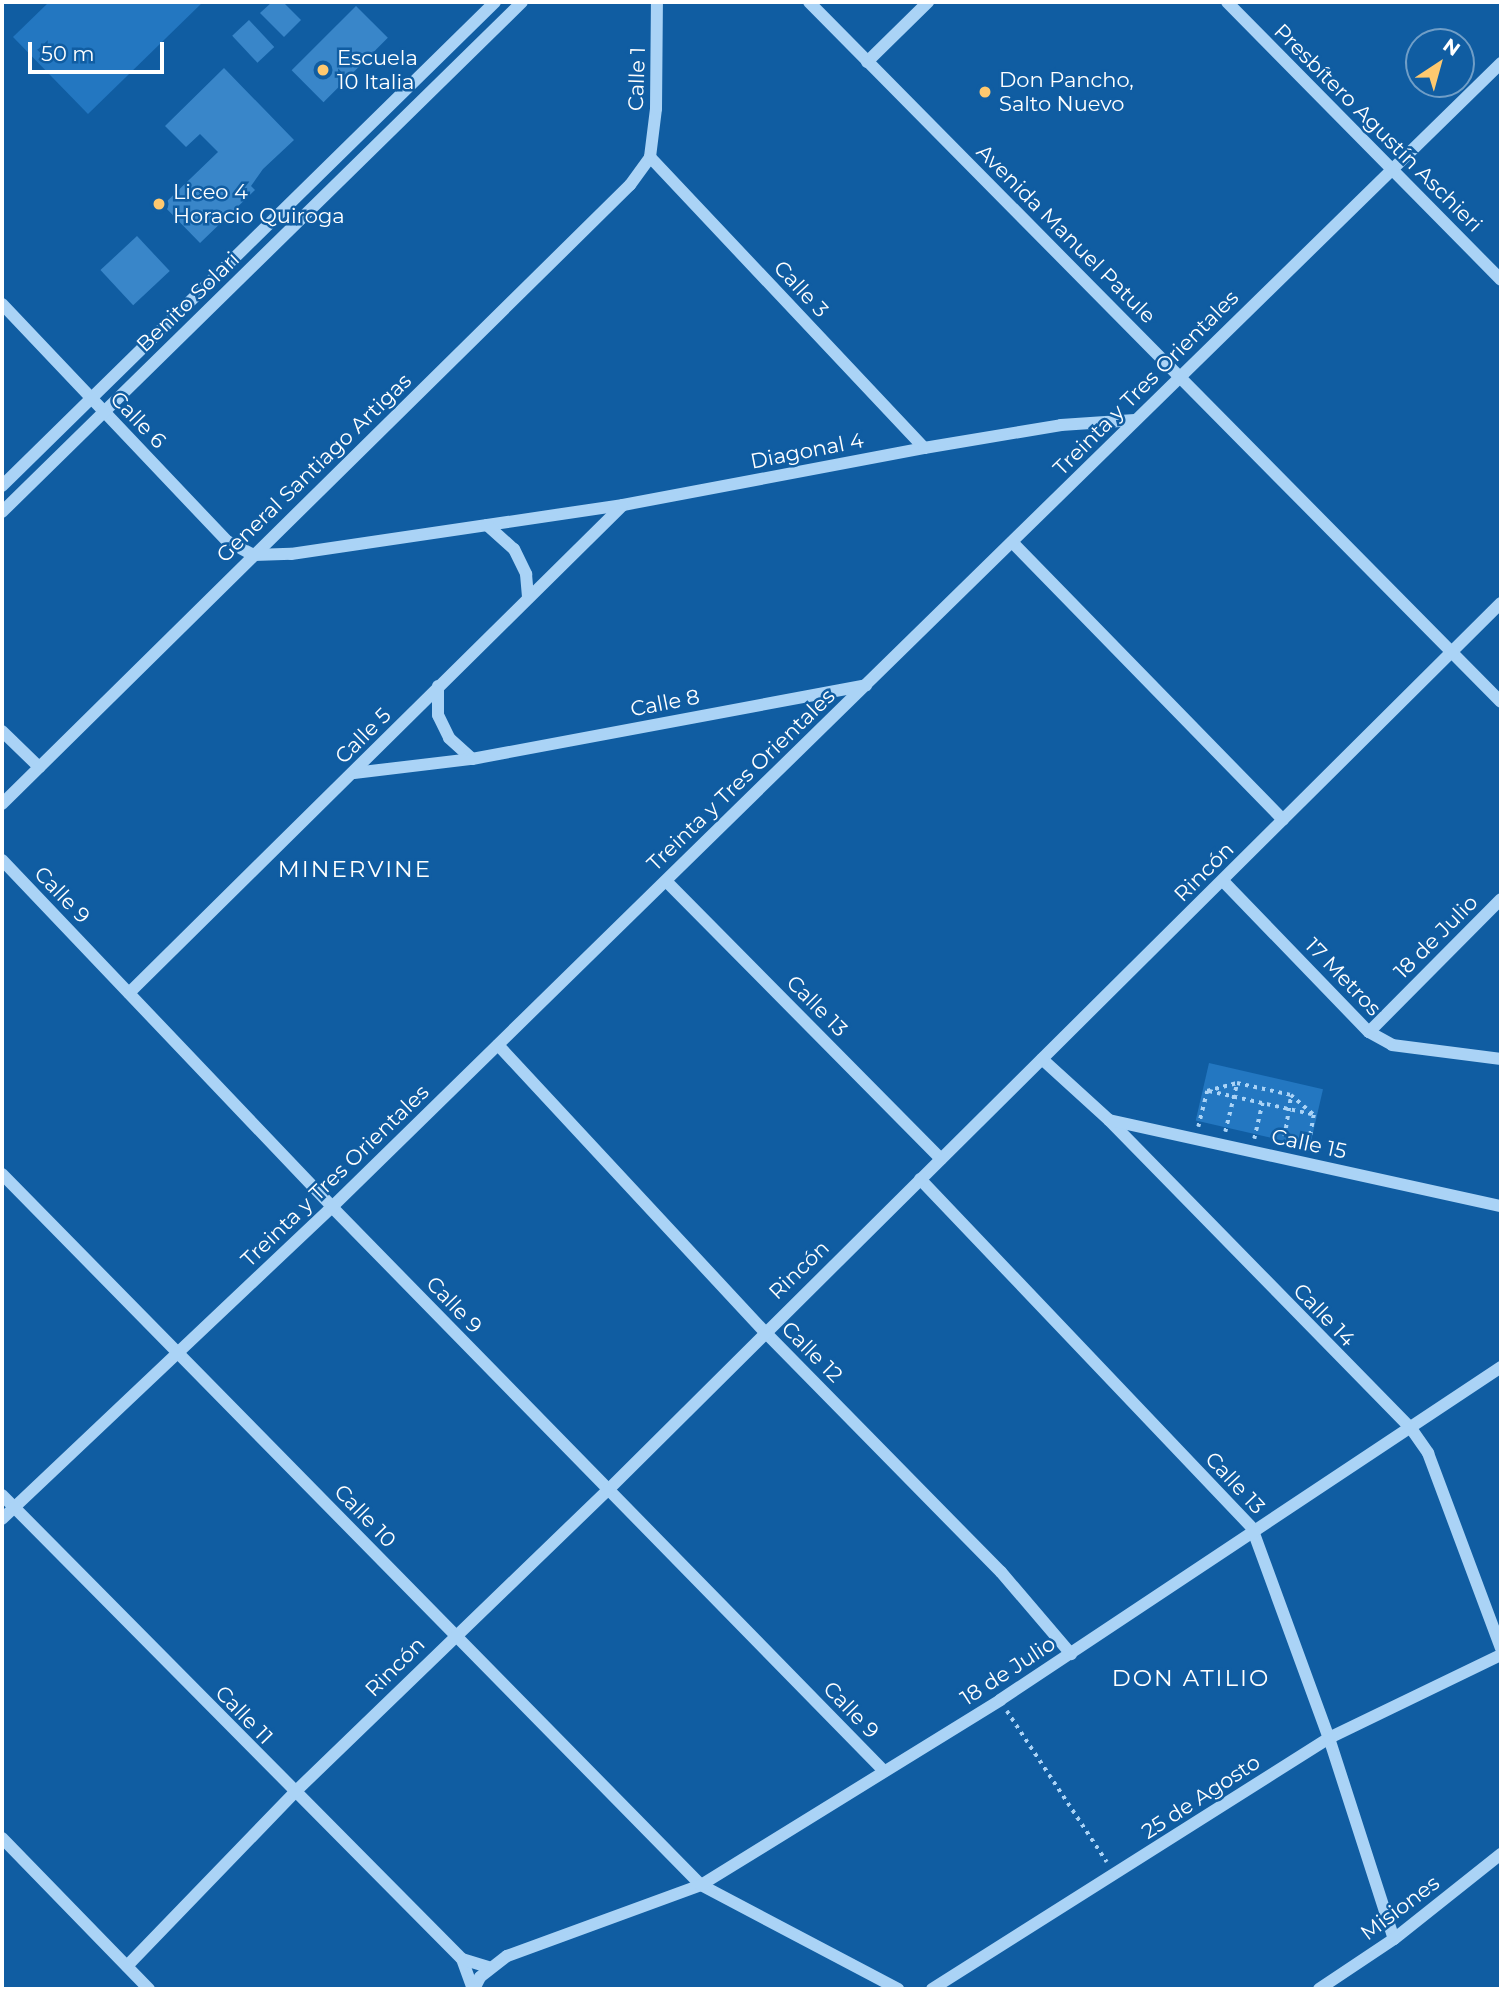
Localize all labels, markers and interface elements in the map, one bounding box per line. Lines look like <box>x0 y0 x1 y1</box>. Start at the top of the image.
street label: Presbítero Agustín Aschieri <box>1269 19 1487 237</box>
scale bar <box>32 28 168 72</box>
north arrow <box>1405 28 1475 98</box>
text: N <box>1438 33 1464 61</box>
text: 50 m <box>41 41 95 66</box>
place label: Escuela 10 Italia <box>337 45 418 95</box>
street label: Calle 1 <box>623 46 651 112</box>
marker: Escuela 10 Italia <box>315 62 331 78</box>
place label: Don Pancho, Salto Nuevo <box>999 67 1134 117</box>
marker: Don Pancho, Salto Nuevo <box>977 84 993 100</box>
street label: Avenida Manuel Patule <box>971 139 1161 329</box>
place label: Liceo 4 Horacio Quiroga <box>173 179 345 229</box>
marker: Liceo 4 Horacio Quiroga <box>151 196 167 212</box>
street label: Benito Solari <box>131 247 245 357</box>
street label: Calle 3 <box>768 255 834 323</box>
street label: Treinta y Tres Orientales <box>1048 285 1244 481</box>
street label: General Santiago Artigas <box>211 368 417 568</box>
street label: Calle 6 <box>105 386 171 454</box>
street label: Diagonal 4 <box>748 428 866 474</box>
street label: Calle 8 <box>628 684 702 722</box>
street label: Treinta y Tres Orientales <box>642 684 840 876</box>
street label: Calle 5 <box>330 703 396 769</box>
street label: Rincón <box>1169 837 1239 907</box>
district label: MINERVINE <box>279 855 431 883</box>
street label: Calle 9 <box>29 861 95 929</box>
street label: 18 de Julio <box>1389 890 1483 984</box>
street label: 17 Metros <box>1300 933 1386 1021</box>
street label: Calle 13 <box>781 970 853 1042</box>
street label: Treinta y Tres Orientales <box>236 1080 434 1272</box>
street label: Calle 15 <box>1269 1124 1349 1164</box>
street label: Rincón <box>764 1235 834 1305</box>
street label: Calle 9 <box>421 1271 487 1339</box>
street label: Calle 14 <box>1288 1278 1360 1352</box>
street label: Calle 12 <box>776 1316 848 1388</box>
street label: Calle 13 <box>1200 1447 1270 1519</box>
street label: Calle 10 <box>329 1479 401 1553</box>
street label: 18 de Julio <box>956 1631 1060 1711</box>
street label: Rincón <box>360 1632 430 1702</box>
district label: DON ATILIO <box>1113 1664 1269 1692</box>
street label: Calle 9 <box>818 1676 884 1744</box>
street label: Calle 11 <box>210 1680 278 1750</box>
street label: 25 de Agosto <box>1137 1749 1265 1845</box>
street label: Misiones <box>1356 1870 1444 1946</box>

